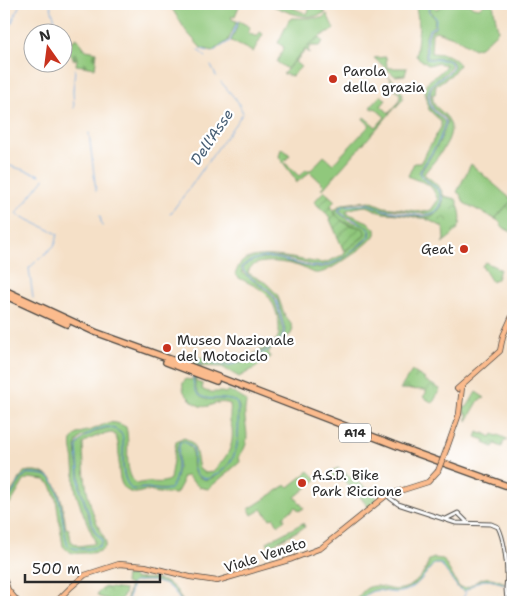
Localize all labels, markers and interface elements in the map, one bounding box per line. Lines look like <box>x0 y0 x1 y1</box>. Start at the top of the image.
north arrow <box>22 22 72 72</box>
text: N <box>37 25 52 45</box>
place label: Parola della grazia <box>343 62 425 96</box>
marker: Parola della grazia <box>327 73 339 85</box>
water label: Dell'Asse <box>186 105 238 169</box>
place label: Geat <box>421 240 454 258</box>
marker: Geat <box>458 243 470 255</box>
place label: Museo Nazionale del Motociclo <box>177 331 295 365</box>
marker: Museo Nazionale del Motociclo <box>161 342 173 354</box>
road number: A14 <box>339 423 371 442</box>
place label: A.S.D. Bike Park Riccione <box>312 466 402 500</box>
marker: A.S.D. Bike Park Riccione <box>296 477 308 489</box>
street label: Viale Veneto <box>222 533 308 577</box>
scale bar <box>25 551 160 583</box>
text: 500 m <box>32 559 80 579</box>

